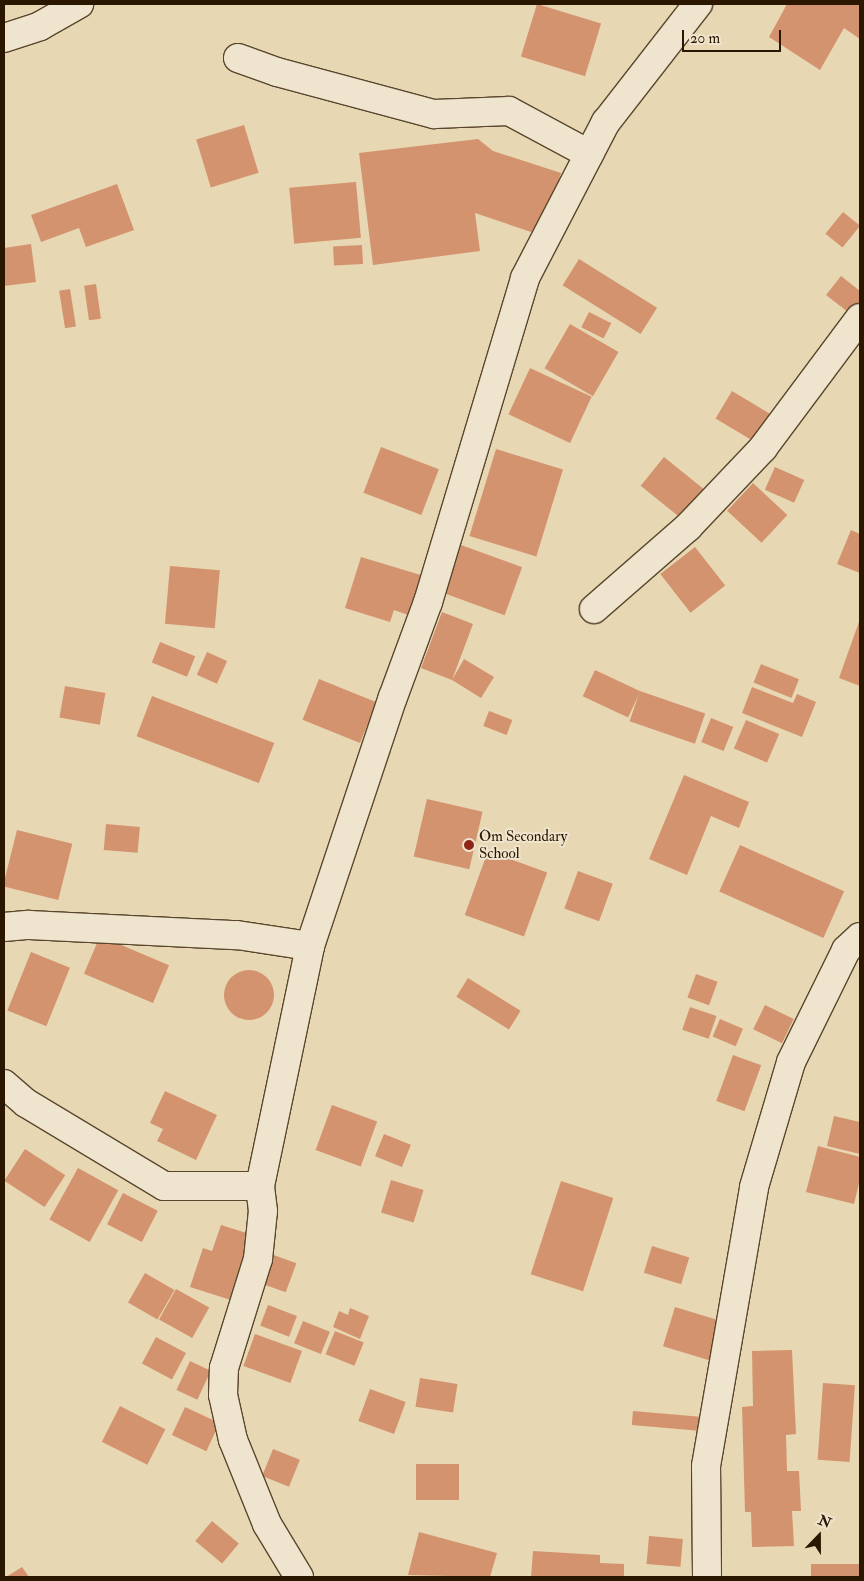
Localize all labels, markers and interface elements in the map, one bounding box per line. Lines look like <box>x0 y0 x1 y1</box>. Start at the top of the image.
scale bar <box>684 20 783 52</box>
text: 20 m <box>690 29 720 48</box>
place label: Om Secondary School <box>479 827 567 862</box>
marker: Om Secondary School <box>463 839 475 851</box>
north arrow <box>794 1511 844 1561</box>
text: N <box>816 1511 834 1532</box>

